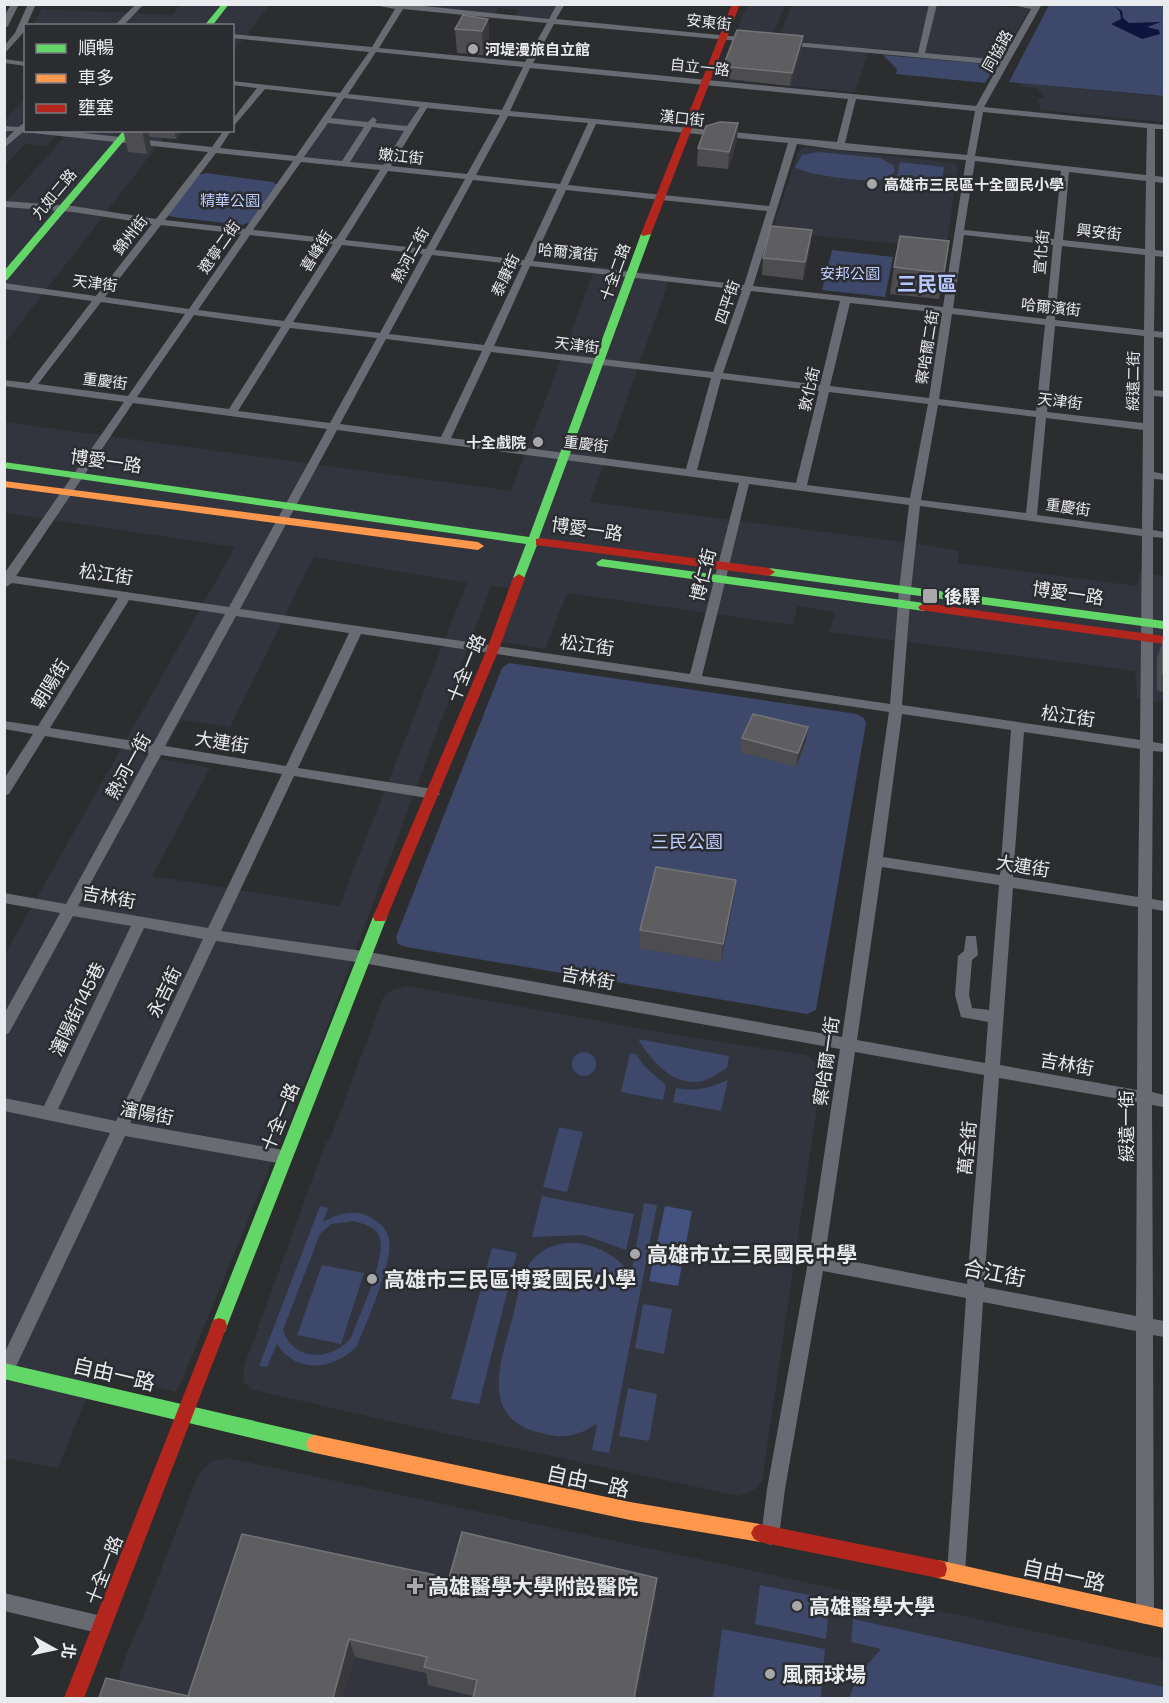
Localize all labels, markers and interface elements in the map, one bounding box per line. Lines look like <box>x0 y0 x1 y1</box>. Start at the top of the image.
street label: 安東街 <box>686 10 732 34</box>
legend <box>24 24 234 132</box>
street label: 同協路 <box>978 27 1016 75</box>
text: 順暢 <box>78 36 114 59</box>
place label: 河堤漫旅自立館 <box>485 40 590 59</box>
marker: 河堤漫旅自立館 <box>466 42 480 56</box>
street label: 自立一路 <box>669 54 731 80</box>
text: 車多 <box>78 66 114 89</box>
text: 壅塞 <box>78 96 114 119</box>
street label: 漢口街 <box>659 106 705 130</box>
street label: 嫩江街 <box>378 144 424 168</box>
street label: 九如二路 <box>27 165 81 223</box>
place label: 高雄市三民區十全國民小學 <box>884 175 1064 194</box>
marker: 高雄市三民區十全國民小學 <box>865 177 879 191</box>
park label: 精華公園 <box>200 191 260 210</box>
street label: 錦州街 <box>109 211 151 259</box>
street label: 遼寧二街 <box>194 217 244 277</box>
street label: 興安街 <box>1076 220 1122 244</box>
street label: 熱河二街 <box>387 224 433 286</box>
street label: 喜峰街 <box>296 227 336 275</box>
street label: 宣化街 <box>1030 229 1052 275</box>
street label: 哈爾濱街 <box>537 239 599 265</box>
street label: 十全二路 <box>596 241 634 303</box>
street label: 泰康街 <box>487 251 523 299</box>
park label: 安邦公園 <box>820 264 880 283</box>
street label: 天津街 <box>72 271 118 295</box>
district label: 三民區 <box>897 271 957 297</box>
street label: 四平街 <box>711 278 743 326</box>
street label: 哈爾濱街 <box>1020 294 1082 320</box>
street label: 察哈爾二街 <box>912 308 942 386</box>
street label: 天津街 <box>554 333 600 357</box>
street label: 綏遠二街 <box>1123 351 1143 411</box>
street label: 敦化街 <box>795 365 823 413</box>
street label: 重慶街 <box>82 369 128 393</box>
street label: 天津街 <box>1037 389 1083 413</box>
street label: 重慶街 <box>563 432 609 456</box>
place label: 十全戲院 <box>466 433 526 452</box>
marker: 十全戲院 <box>531 435 545 449</box>
street label: 博愛一路 <box>69 445 143 477</box>
street label: 重慶街 <box>1044 494 1092 520</box>
street label: 博愛一路 <box>550 513 624 545</box>
street label: 博仁街 <box>685 546 721 604</box>
street label: 松江街 <box>78 559 134 589</box>
street label: 博愛一路 <box>1031 577 1105 609</box>
place label: 後驛 <box>944 585 980 608</box>
marker: 後驛 <box>921 587 939 605</box>
street label: 十全一路 <box>442 630 490 706</box>
street label: 松江街 <box>559 630 615 660</box>
street label: 朝陽街 <box>26 655 74 713</box>
street label: 松江街 <box>1040 701 1096 731</box>
street label: 大連街 <box>194 726 250 758</box>
street label: 熱河一街 <box>100 729 156 803</box>
park label: 三民公園 <box>651 830 723 853</box>
street label: 大連街 <box>995 850 1051 882</box>
street label: 吉林街 <box>80 881 138 913</box>
street label: 瀋陽街145巷 <box>44 958 110 1060</box>
street label: 吉林街 <box>559 962 617 994</box>
street label: 永吉街 <box>142 963 186 1021</box>
street label: 察哈爾一街 <box>808 1015 844 1107</box>
street label: 吉林街 <box>1038 1048 1096 1080</box>
street label: 十全一路 <box>256 1079 304 1155</box>
street label: 綏遠一街 <box>1115 1090 1138 1162</box>
street label: 瀋陽街 <box>118 1097 176 1129</box>
street label: 萬全街 <box>953 1120 981 1176</box>
place label: 高雄市立三民國民中學 <box>647 1241 857 1268</box>
marker: 高雄市立三民國民中學 <box>628 1247 642 1261</box>
street label: 合江街 <box>961 1254 1027 1292</box>
place label: 高雄市三民區博愛國民小學 <box>384 1266 636 1293</box>
marker: 高雄市三民區博愛國民小學 <box>365 1272 379 1286</box>
street label: 自由一路 <box>70 1351 158 1397</box>
street label: 自由一路 <box>544 1459 632 1503</box>
street label: 十全一路 <box>80 1532 128 1608</box>
street label: 自由一路 <box>1020 1553 1108 1597</box>
place label: 高雄醫學大學附設醫院 <box>428 1573 638 1600</box>
marker: 高雄醫學大學附設醫院 <box>406 1577 424 1595</box>
place label: 高雄醫學大學 <box>809 1593 935 1620</box>
marker: 高雄醫學大學 <box>790 1599 804 1613</box>
north arrow <box>24 1619 84 1679</box>
text: 北 <box>57 1642 80 1660</box>
place label: 風雨球場 <box>782 1661 866 1688</box>
marker: 風雨球場 <box>763 1667 777 1681</box>

